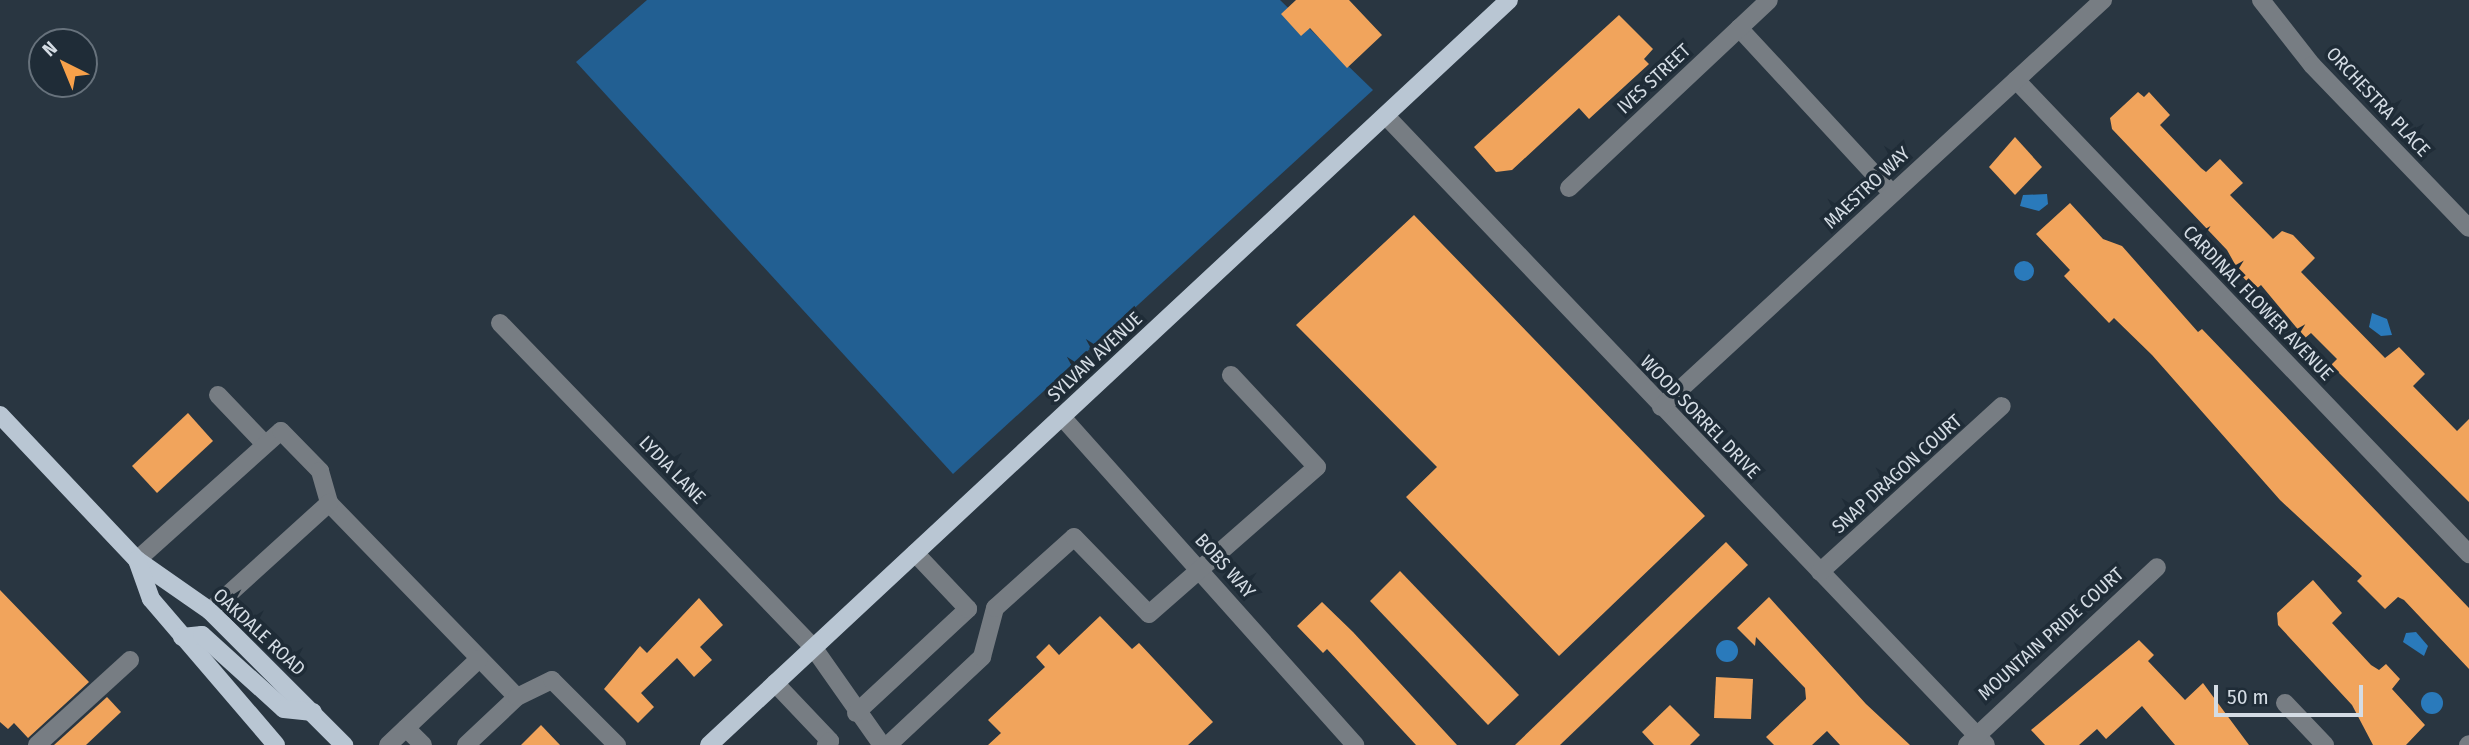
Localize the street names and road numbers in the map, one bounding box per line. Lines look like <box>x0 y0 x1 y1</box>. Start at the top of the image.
street label: IVES STREET <box>1613 39 1695 119</box>
street label: ORCHESTRA PLACE <box>2321 43 2435 161</box>
street label: MAESTRO WAY <box>1819 142 1915 234</box>
street label: CARDINAL FLOWER AVENUE <box>2178 221 2338 385</box>
street label: SYLVAN AVENUE <box>1043 307 1147 407</box>
street label: WOOD SORREL DRIVE <box>1635 351 1765 483</box>
street label: SNAP DRAGON COURT <box>1827 410 1967 538</box>
street label: LYDIA LANE <box>634 431 710 509</box>
street label: BOBS WAY <box>1190 529 1260 603</box>
street label: MOUNTAIN PRIDE COURT <box>1974 563 2128 705</box>
street label: OAKDALE ROAD <box>208 584 310 680</box>

